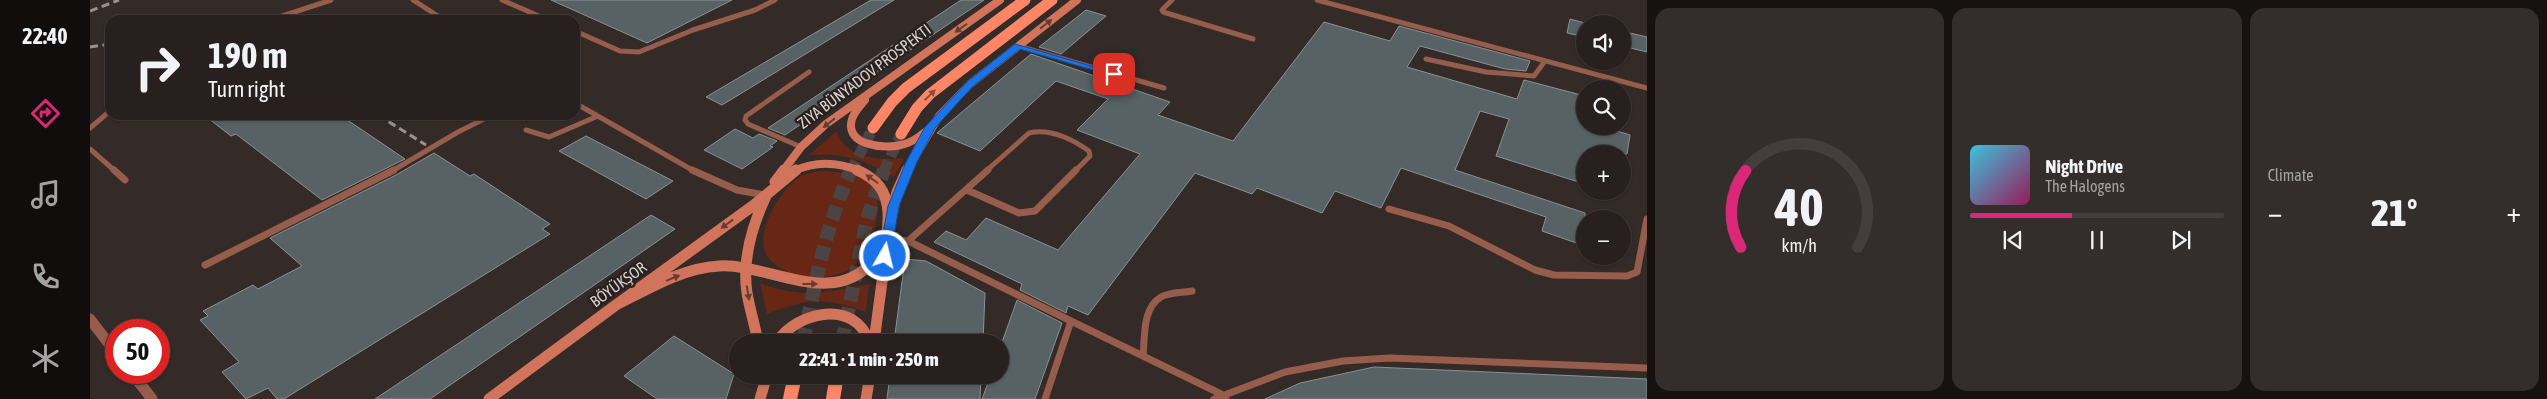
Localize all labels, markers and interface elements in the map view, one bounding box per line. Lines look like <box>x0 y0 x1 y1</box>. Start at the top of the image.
map controls <box>1576 15 1631 265</box>
button: sound <box>1576 15 1631 70</box>
one-way arrow <box>1039 19 1052 30</box>
street label: ZIYA BÜNYADOV PROSPEKTI <box>794 20 934 132</box>
text: 22:40 <box>22 23 68 49</box>
one-way arrow <box>954 23 967 33</box>
icon: right <box>125 35 190 100</box>
text: 190 m <box>208 35 287 75</box>
pin <box>1093 53 1135 95</box>
icon: arrive <box>1100 60 1128 88</box>
text: Turn right <box>208 76 285 102</box>
button: search <box>1576 80 1631 135</box>
one-way arrow <box>924 89 936 101</box>
icon: directions <box>28 96 63 131</box>
one-way arrow <box>822 118 836 128</box>
button: + <box>1576 145 1631 200</box>
text: Night Drive <box>2045 155 2123 177</box>
text: Climate <box>2268 166 2313 184</box>
one-way arrow <box>865 174 879 183</box>
icon: music <box>28 177 63 212</box>
text: 40 <box>1774 177 1824 237</box>
text: The Halogens <box>2045 177 2125 195</box>
text: 21° <box>2371 191 2417 234</box>
text: − <box>2268 196 2282 228</box>
text: + <box>2506 196 2521 228</box>
button: − <box>1576 210 1631 265</box>
one-way arrow <box>720 219 734 229</box>
icon: previous <box>1999 226 2027 254</box>
icon: pause <box>2083 226 2111 254</box>
icon: next <box>2167 226 2195 254</box>
position arrow <box>858 229 910 281</box>
text: km/h <box>1782 235 1817 256</box>
street label: BÖYÜKŞOR <box>586 258 650 311</box>
icon: phone <box>28 259 63 294</box>
one-way arrow <box>666 274 681 282</box>
one-way arrow <box>802 280 818 288</box>
one-way arrow <box>744 285 752 301</box>
speed limit sign: 50 <box>105 319 170 384</box>
icon: climate <box>28 341 63 376</box>
text: 22:41 · 1 min · 250 m <box>799 348 939 370</box>

